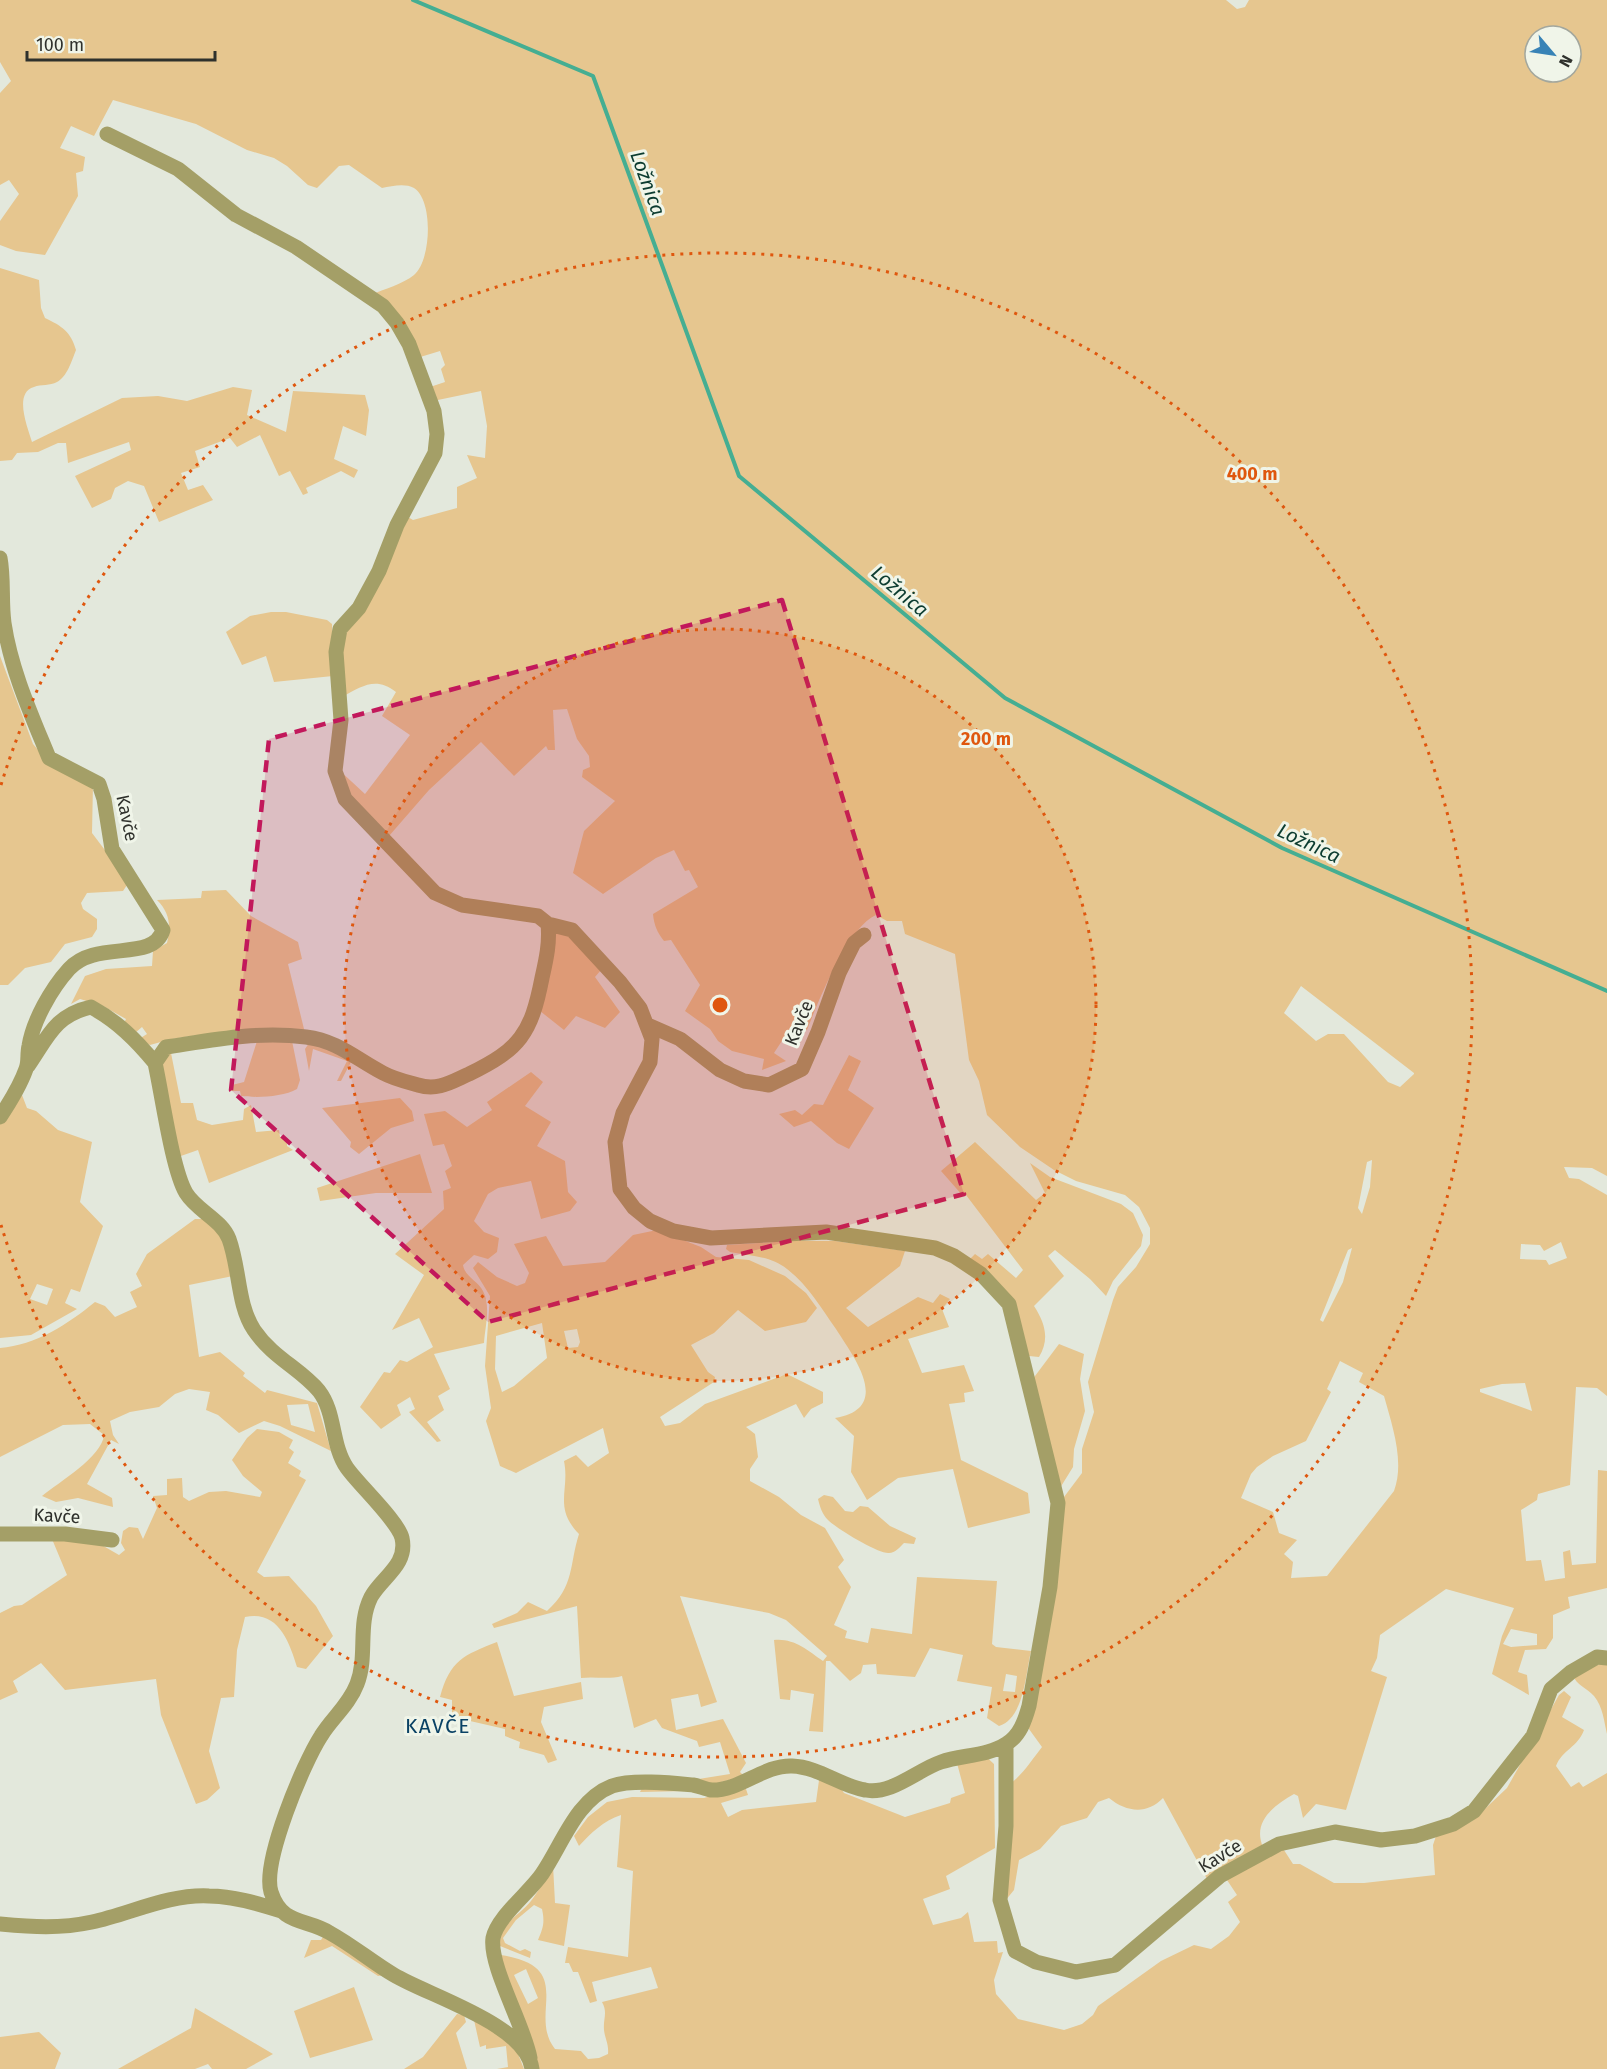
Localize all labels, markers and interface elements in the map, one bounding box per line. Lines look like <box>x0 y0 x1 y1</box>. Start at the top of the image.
scale bar <box>27 24 214 62</box>
north arrow <box>1523 24 1583 84</box>
text: 100 m <box>36 34 84 56</box>
text: N <box>1555 52 1577 70</box>
water label: Ložnica <box>625 147 671 219</box>
text: 400 m <box>1227 463 1277 485</box>
water label: Ložnica <box>867 560 933 622</box>
text: 200 m <box>961 728 1011 750</box>
street label: Kavče <box>111 793 143 843</box>
water label: Ložnica <box>1274 818 1344 868</box>
centre of rings <box>710 995 730 1015</box>
street label: Kavče <box>780 997 818 1049</box>
street label: Kavče <box>33 1504 81 1528</box>
district label: KAVČE <box>405 1713 471 1739</box>
street label: Kavče <box>1194 1834 1246 1878</box>

